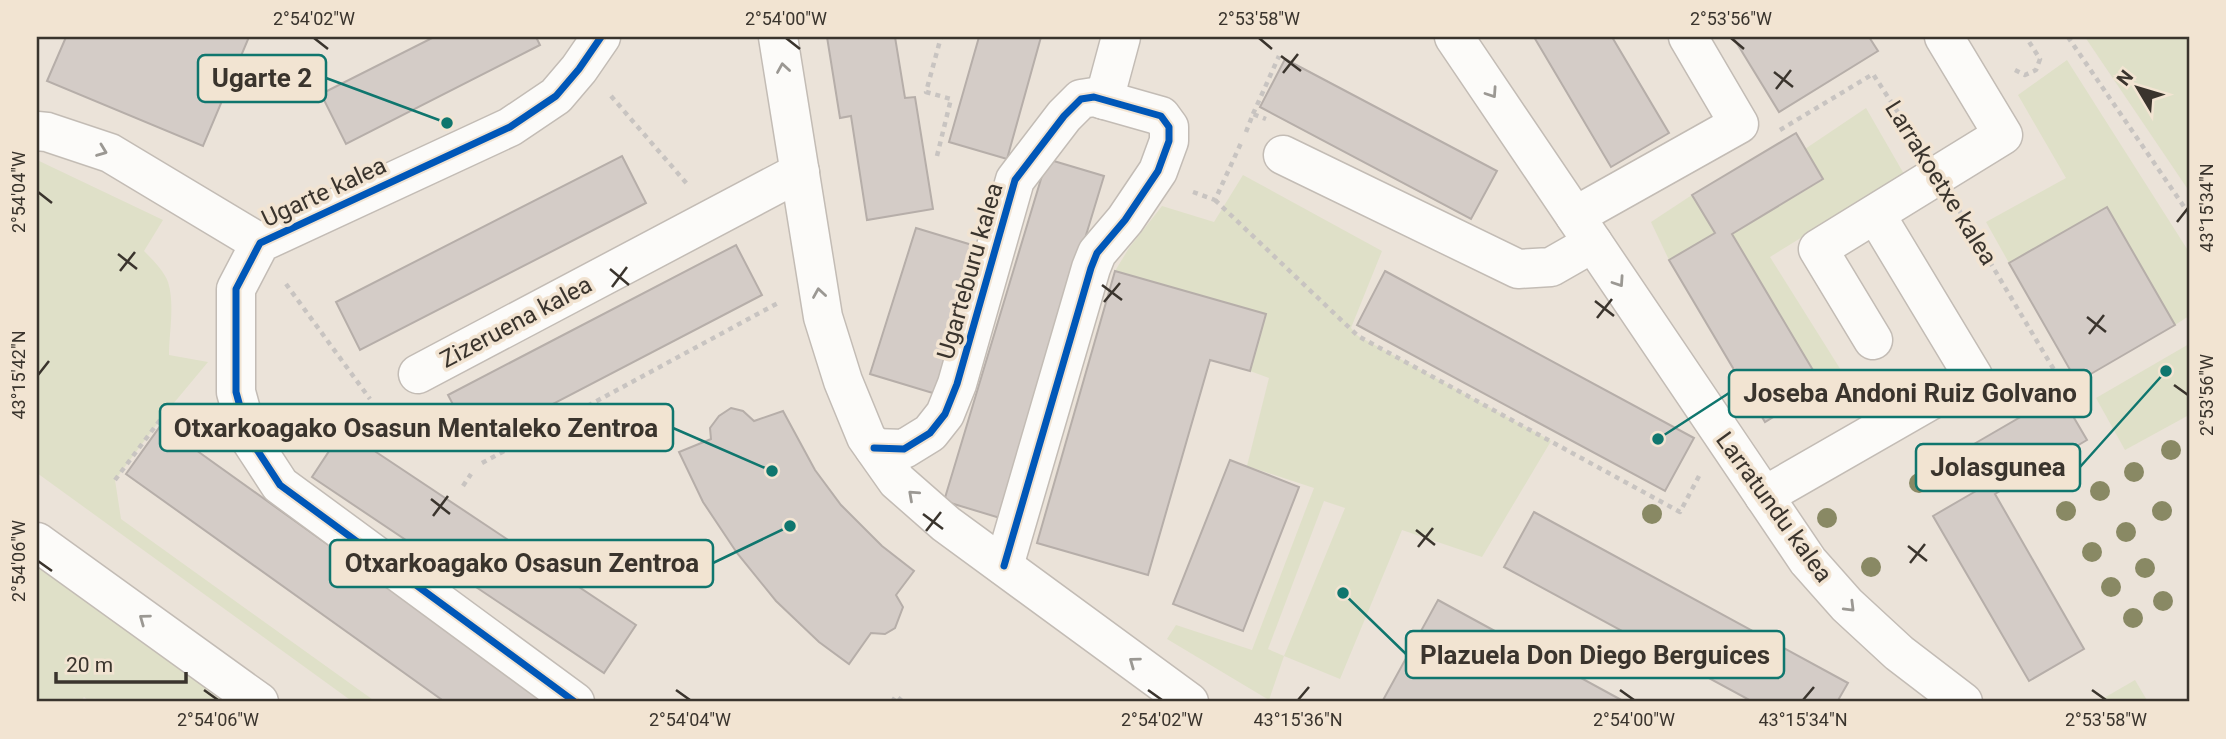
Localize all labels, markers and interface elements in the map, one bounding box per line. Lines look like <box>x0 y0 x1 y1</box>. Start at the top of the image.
text: 2°54'02"W <box>273 8 355 29</box>
text: 2°54'00"W <box>745 8 827 29</box>
text: 2°53'58"W <box>1218 8 1300 29</box>
text: 2°53'56"W <box>1690 8 1772 29</box>
north arrow <box>2104 52 2174 122</box>
callout: Ugarte 2 <box>198 55 326 102</box>
one-way arrow <box>776 62 791 74</box>
text: Ugarte 2 <box>212 63 312 93</box>
text: N <box>2112 65 2138 90</box>
one-way arrow <box>1484 86 1497 99</box>
street label: Larrakoetxe kalea <box>1879 96 2003 270</box>
one-way arrow <box>95 143 107 157</box>
text: 2°54'04"W <box>8 151 29 233</box>
street label: Ugarte kalea <box>257 151 391 233</box>
text: 43°15'34"N <box>2196 163 2217 253</box>
street label: Ugarteburu kalea <box>931 180 1009 362</box>
street label: Zizeruena kalea <box>435 270 597 374</box>
one-way arrow <box>1611 274 1623 287</box>
one-way arrow <box>812 287 827 299</box>
text: 43°15'42"N <box>8 330 29 420</box>
text: 2°53'56"W <box>2196 354 2217 436</box>
callout: Joseba Andoni Ruiz Golvano <box>1729 370 2091 417</box>
text: Joseba Andoni Ruiz Golvano <box>1743 378 2077 408</box>
callout: Otxarkoagako Osasun Mentaleko Zentroa <box>160 404 673 451</box>
text: Otxarkoagako Osasun Mentaleko Zentroa <box>174 413 658 443</box>
street label: Larratundu kalea <box>1710 426 1838 588</box>
callout: Jolasgunea <box>1916 444 2080 491</box>
text: Jolasgunea <box>1930 452 2066 482</box>
one-way arrow <box>908 491 921 503</box>
text: 2°54'06"W <box>8 520 29 602</box>
callout: Otxarkoagako Osasun Zentroa <box>330 540 713 587</box>
text: Otxarkoagako Osasun Zentroa <box>345 548 699 578</box>
one-way arrow <box>1842 599 1854 611</box>
one-way arrow <box>139 615 152 628</box>
callout: Plazuela Don Diego Berguices <box>1406 631 1784 678</box>
text: Plazuela Don Diego Berguices <box>1420 640 1770 670</box>
scale bar <box>56 641 186 685</box>
text: 20 m <box>66 653 113 677</box>
one-way arrow <box>1129 658 1142 670</box>
text: 2°54'06"W <box>177 709 259 730</box>
text: 2°54'04"W <box>649 709 731 730</box>
text: 2°54'02"W <box>1121 709 1203 730</box>
text: 43°15'36"N <box>1253 709 1343 730</box>
text: 2°54'00"W <box>1593 709 1675 730</box>
text: 43°15'34"N <box>1758 709 1848 730</box>
text: 2°53'58"W <box>2065 709 2147 730</box>

